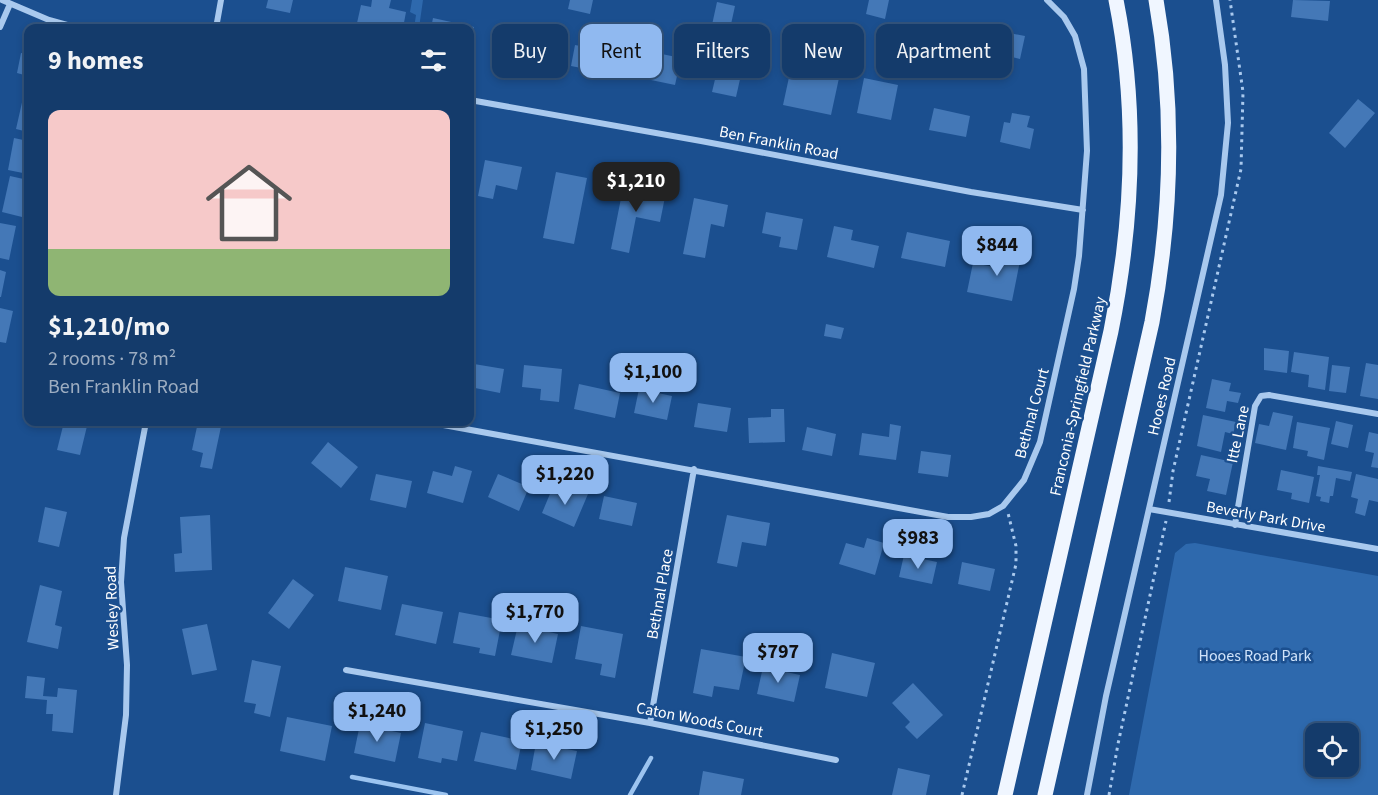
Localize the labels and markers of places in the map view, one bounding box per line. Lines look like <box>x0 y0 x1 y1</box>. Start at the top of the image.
pin: $1,210 <box>587 162 685 213</box>
pin: $844 <box>961 226 1033 277</box>
pin: $1,100 <box>604 353 702 404</box>
pin: $1,220 <box>516 455 614 506</box>
pin: $983 <box>882 519 954 570</box>
pin: $1,770 <box>486 593 584 644</box>
pin: $797 <box>742 633 814 684</box>
pin: $1,240 <box>328 692 426 743</box>
pin: $1,250 <box>505 710 603 761</box>

